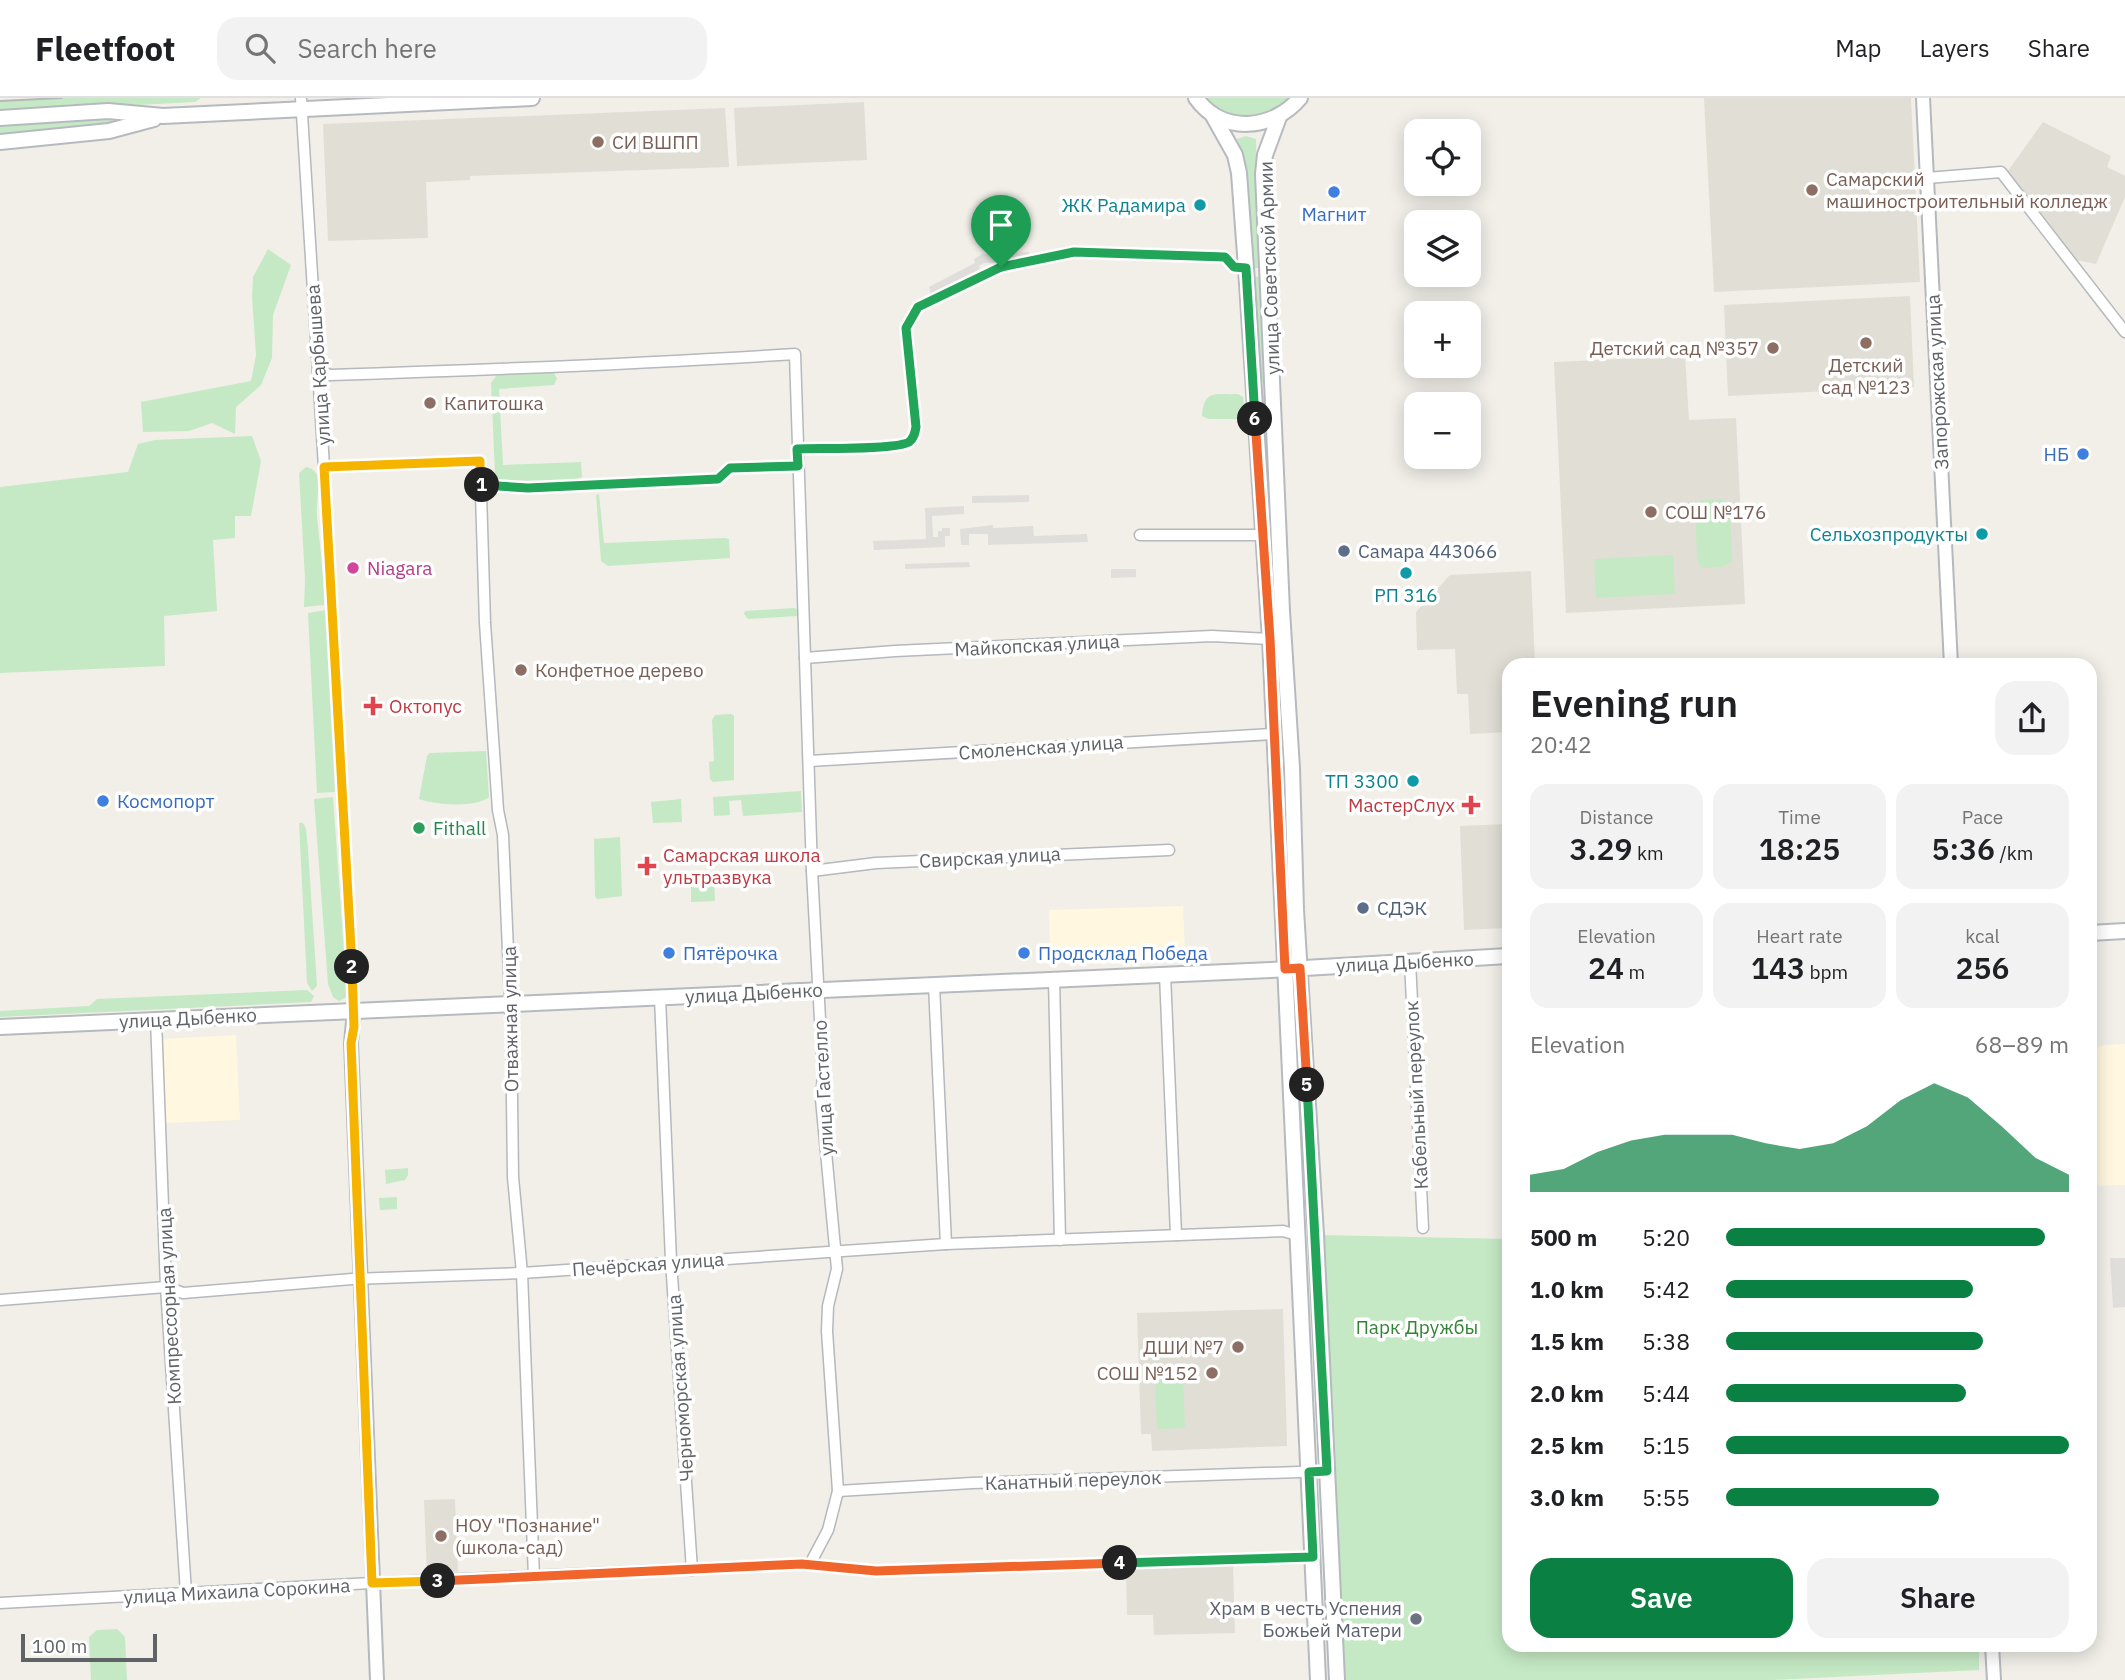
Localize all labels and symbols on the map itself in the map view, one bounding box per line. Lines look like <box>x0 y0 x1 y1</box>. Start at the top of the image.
place label: СИ ВШПП <box>612 130 699 154</box>
marker: СИ ВШПП <box>590 134 606 150</box>
street label: улица Советской Армии <box>1253 161 1285 375</box>
place label: Самарский машиностроительный колледж <box>1826 167 2108 213</box>
marker: Самарский машиностроительный колледж <box>1804 182 1820 198</box>
marker: Магнит <box>1326 184 1342 200</box>
place label: ЖК Радамира <box>1061 193 1186 217</box>
pin <box>971 195 1031 267</box>
marker: ЖК Радамира <box>1192 197 1208 213</box>
place label: Магнит <box>1301 202 1367 226</box>
street label: улица Карбышева <box>300 284 336 446</box>
street label: Запорожская улица <box>1920 294 1954 470</box>
marker: Детский сад №123 <box>1858 335 1874 351</box>
place label: Детский сад №357 <box>1590 336 1759 360</box>
marker: Детский сад №357 <box>1765 340 1781 356</box>
place label: Детский сад №123 <box>1821 353 1911 399</box>
place label: Капитошка <box>444 391 544 415</box>
marker: Капитошка <box>422 395 438 411</box>
pin: 6 <box>1238 402 1272 436</box>
place label: НБ <box>2043 442 2069 466</box>
marker: НБ <box>2075 446 2091 462</box>
pin: 1 <box>464 468 500 502</box>
place label: СОШ №176 <box>1665 500 1766 524</box>
marker: СОШ №176 <box>1643 504 1659 520</box>
place label: Сельхозпродукты <box>1810 522 1968 546</box>
marker: Сельхозпродукты <box>1974 526 1990 542</box>
place label: Самара 443066 <box>1358 539 1497 563</box>
marker: Самара 443066 <box>1336 543 1352 559</box>
place label: Niagara <box>367 556 433 580</box>
marker: Niagara <box>345 560 361 576</box>
marker: РП 316 <box>1398 565 1414 581</box>
place label: РП 316 <box>1374 583 1438 607</box>
street label: Майкопская улица <box>954 629 1120 661</box>
place label: Конфетное дерево <box>535 658 704 682</box>
marker: Конфетное дерево <box>513 662 529 678</box>
place label: Октопус <box>389 694 462 718</box>
marker: Октопус <box>363 696 383 716</box>
street label: Смоленская улица <box>958 729 1124 765</box>
place label: ТП 3300 <box>1325 769 1399 793</box>
marker: ТП 3300 <box>1405 773 1421 789</box>
place label: Космопорт <box>117 789 214 813</box>
marker: Космопорт <box>95 793 111 809</box>
place label: МастерСлух <box>1348 793 1455 817</box>
marker: МастерСлух <box>1461 795 1481 815</box>
place label: Fithall <box>433 816 486 840</box>
marker: Fithall <box>411 820 427 836</box>
street label: Свирская улица <box>919 841 1061 873</box>
place label: Самарская школа ультразвука <box>663 843 821 889</box>
marker: Самарская школа ультразвука <box>637 856 657 876</box>
place label: СДЭК <box>1377 896 1427 920</box>
marker: СДЭК <box>1355 900 1371 916</box>
place label: Пятёрочка <box>683 941 778 965</box>
place label: Продсклад Победа <box>1038 941 1208 965</box>
marker: Пятёрочка <box>661 945 677 961</box>
marker: Продсклад Победа <box>1016 945 1032 961</box>
street label: Отважная улица <box>497 946 523 1092</box>
street label: улица Дыбенко <box>1336 946 1474 978</box>
pin: 2 <box>334 950 370 984</box>
street label: улица Дыбенко <box>685 977 823 1009</box>
street label: Кабельный переулок <box>1399 1000 1433 1190</box>
street label: улица Дыбенко <box>119 1002 257 1034</box>
street label: улица Гастелло <box>807 1019 839 1157</box>
pin: 5 <box>1290 1068 1324 1102</box>
street label: Компрессорная улица <box>152 1207 186 1405</box>
street label: Печёрская улица <box>571 1247 725 1281</box>
street label: Черноморская улица <box>661 1294 699 1482</box>
park label: Парк Дружбы <box>1356 1315 1478 1339</box>
place label: ДШИ №7 <box>1143 1335 1224 1359</box>
marker: ДШИ №7 <box>1230 1339 1246 1355</box>
place label: СОШ №152 <box>1097 1361 1198 1385</box>
marker: СОШ №152 <box>1204 1365 1220 1381</box>
street label: Канатный переулок <box>984 1465 1162 1495</box>
place label: НОУ "Познание" (школа-сад) <box>455 1513 600 1559</box>
marker: НОУ "Познание" (школа-сад) <box>433 1528 449 1544</box>
pin: 4 <box>1102 1546 1138 1580</box>
pin: 3 <box>420 1564 456 1598</box>
street label: улица Михаила Сорокина <box>123 1573 351 1609</box>
place label: Храм в честь Успения Божьей Матери <box>1210 1596 1402 1642</box>
marker: Храм в честь Успения Божьей Матери <box>1408 1611 1424 1627</box>
scale bar <box>21 1631 158 1663</box>

